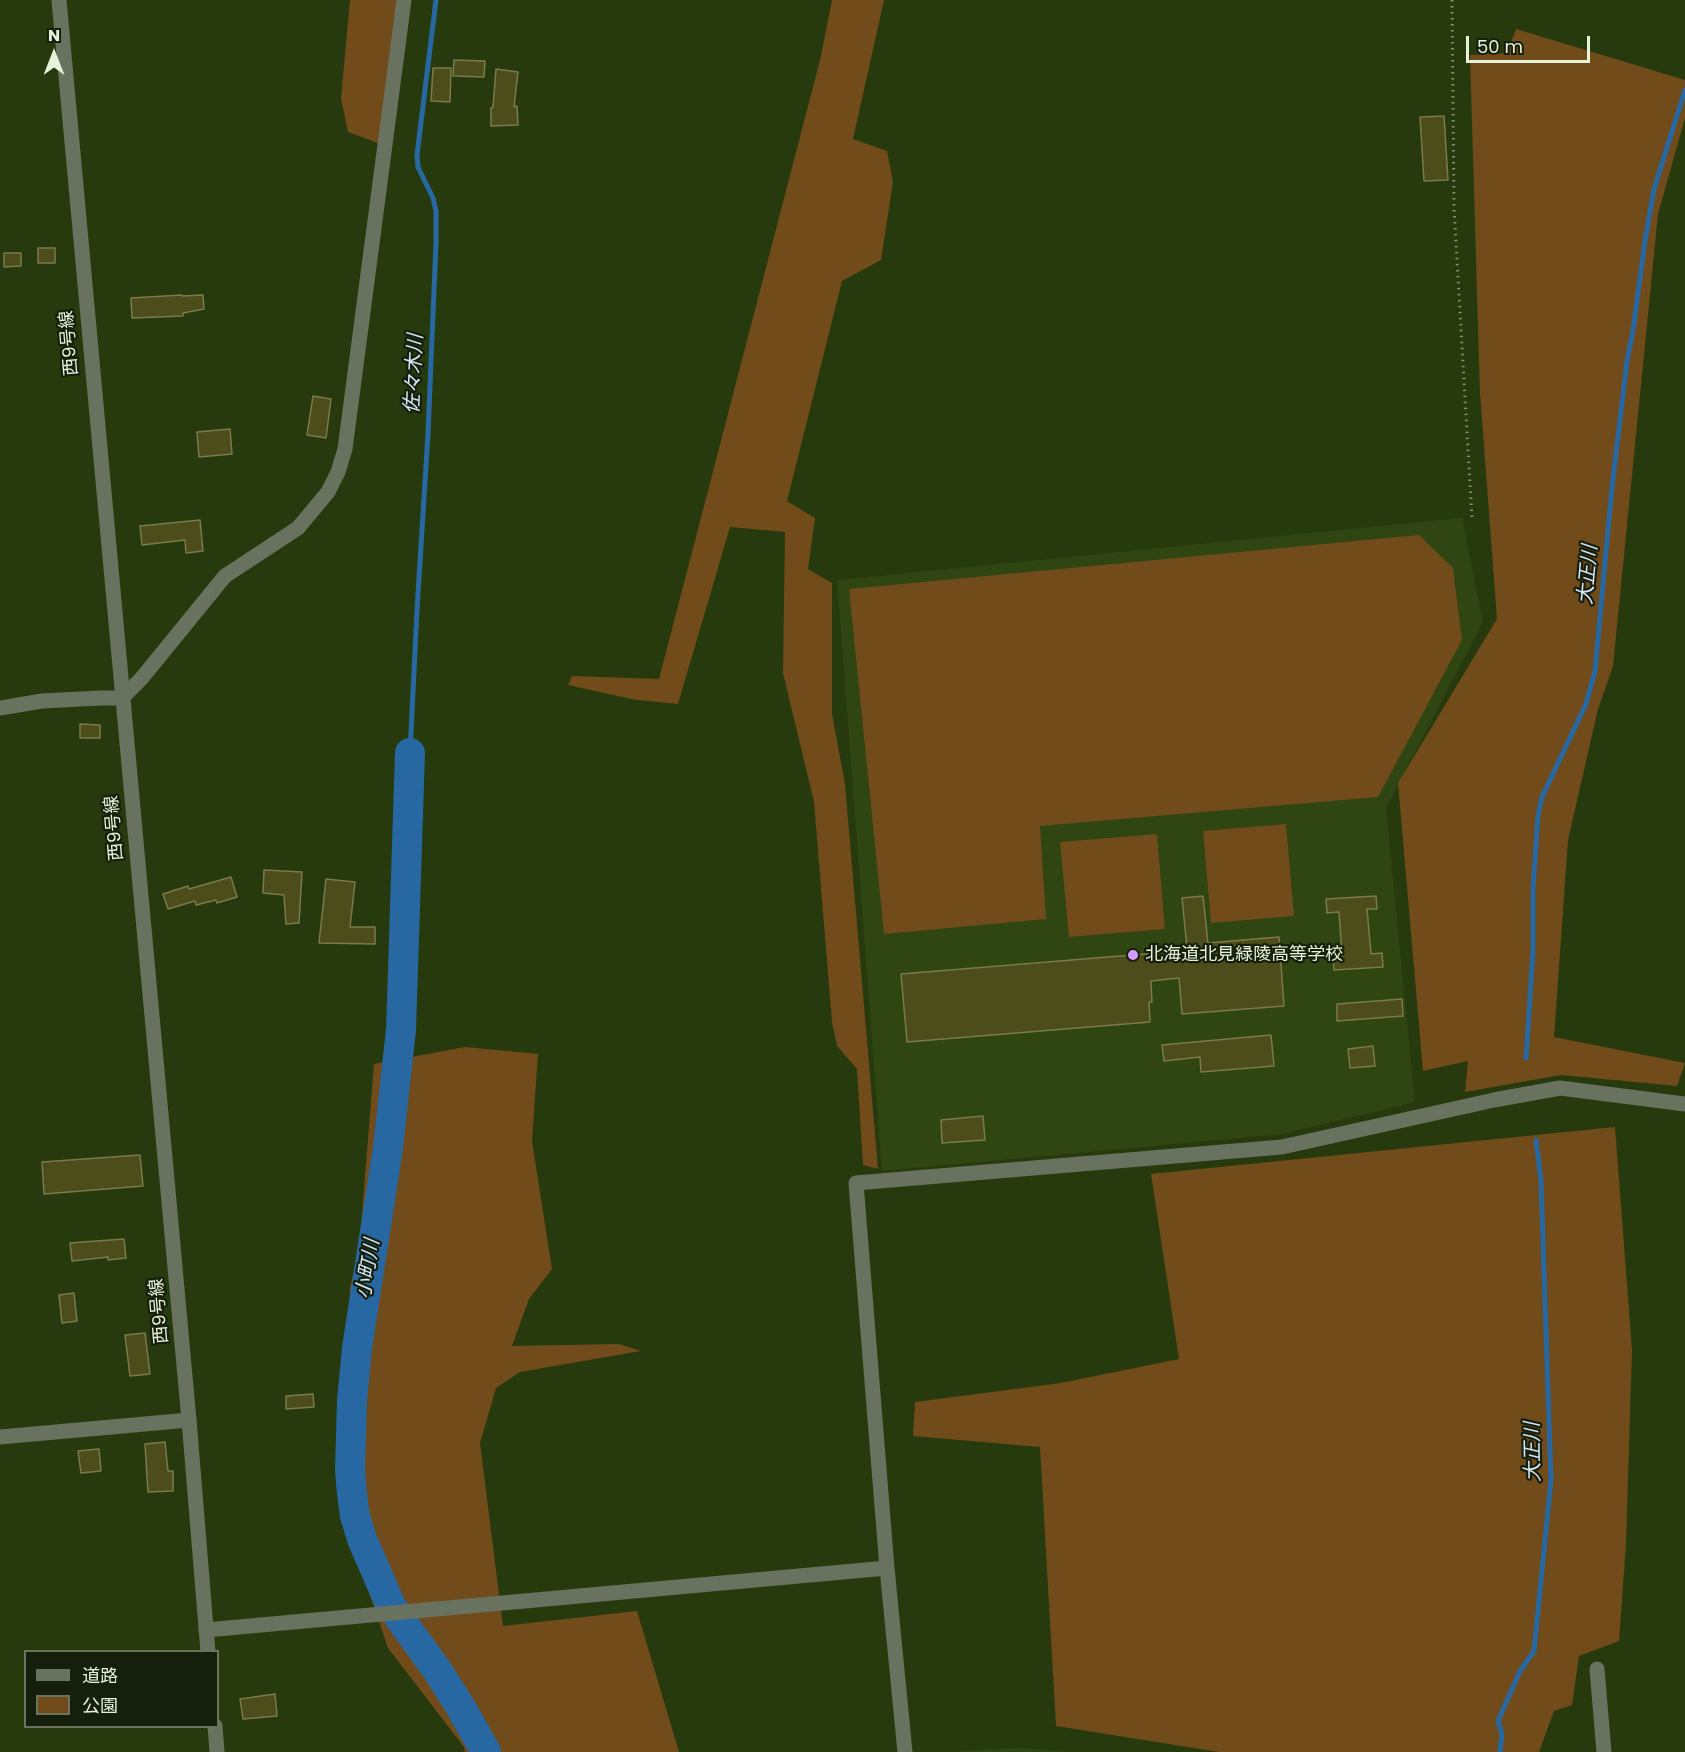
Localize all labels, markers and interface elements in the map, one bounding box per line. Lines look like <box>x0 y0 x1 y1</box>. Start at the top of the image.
north arrow <box>24 24 84 84</box>
text: N <box>48 24 60 47</box>
scale bar <box>1469 24 1594 62</box>
text: 50 m <box>1477 34 1523 59</box>
street label: 西9号線 <box>56 310 84 376</box>
water label: 佐々木川 <box>401 333 429 415</box>
water label: 大正川 <box>1574 544 1604 606</box>
street label: 西9号線 <box>101 795 129 861</box>
place label: 北海道北見緑陵高等学校 <box>1145 944 1343 966</box>
marker: 北海道北見緑陵高等学校 <box>1126 948 1140 962</box>
water label: 小町川 <box>352 1237 386 1301</box>
street label: 西9号線 <box>146 1278 174 1344</box>
water label: 大正川 <box>1521 1422 1547 1482</box>
legend <box>24 1650 219 1728</box>
text: 道路 <box>82 1663 118 1688</box>
text: 公園 <box>82 1693 118 1718</box>

